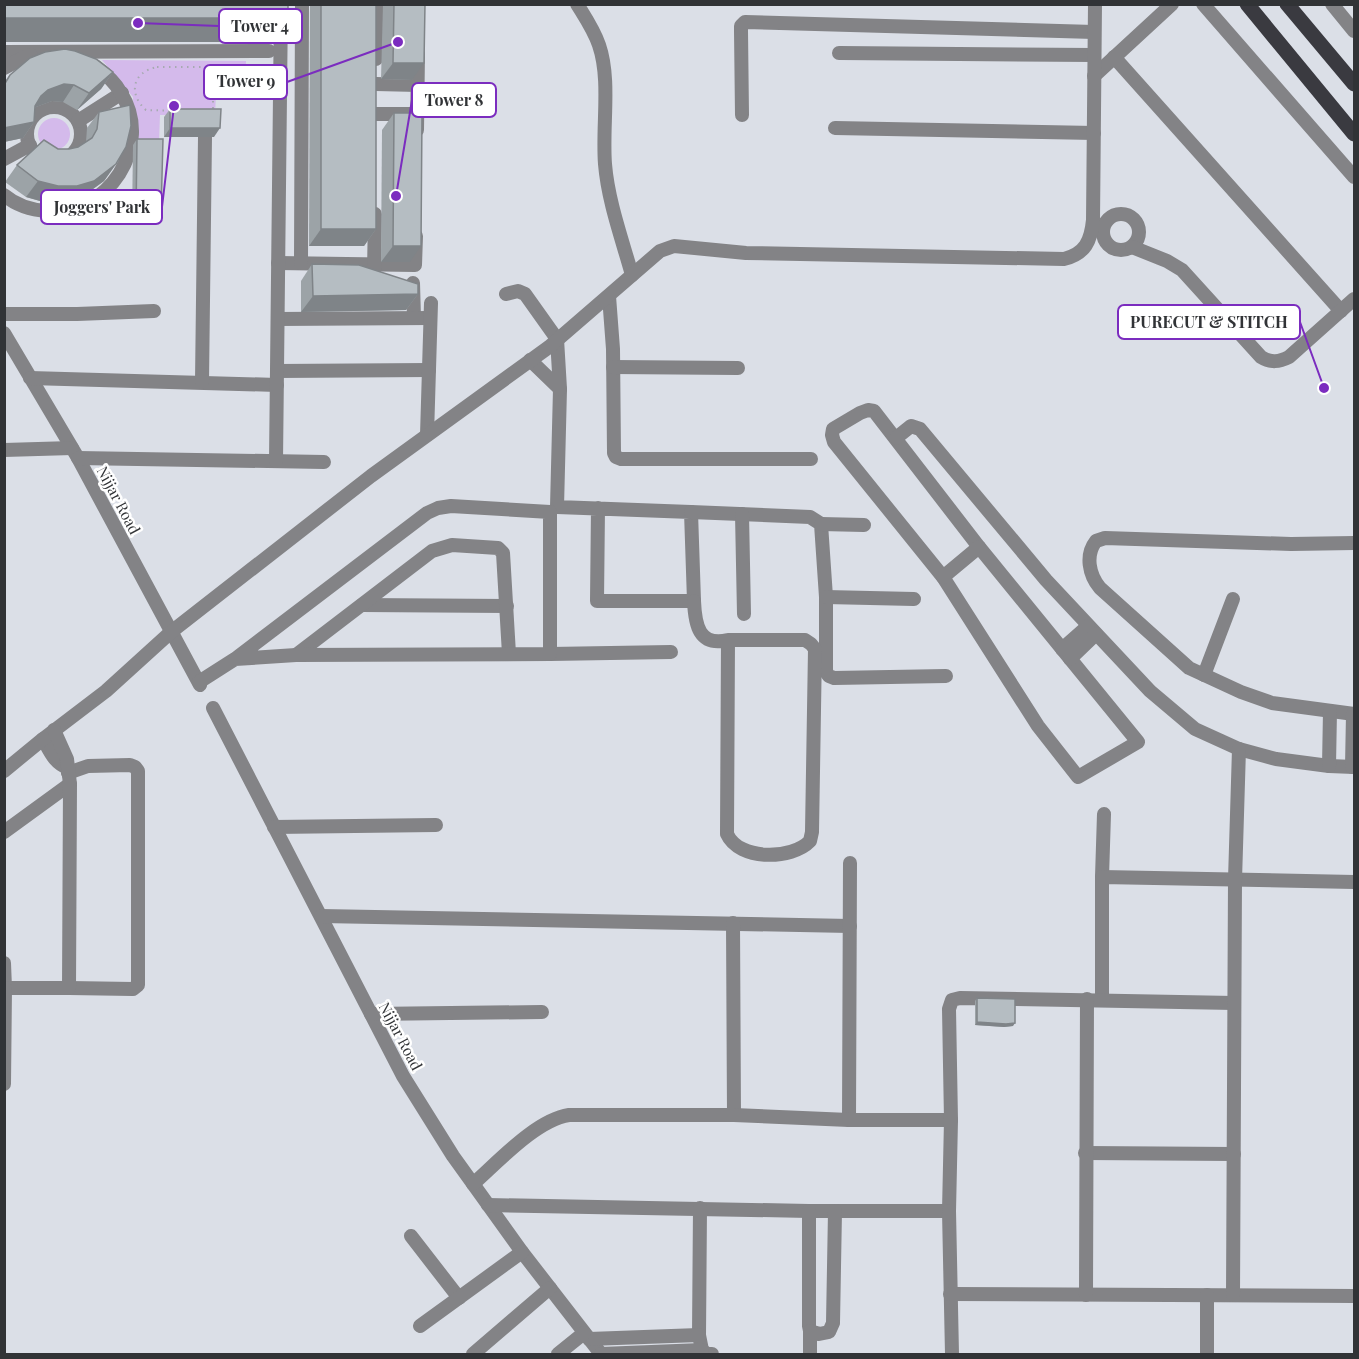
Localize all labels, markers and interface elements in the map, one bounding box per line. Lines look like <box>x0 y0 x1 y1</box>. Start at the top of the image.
callout: Tower 4 <box>219 9 302 43</box>
text: Tower 4 <box>231 15 289 36</box>
callout: Tower 9 <box>204 65 287 99</box>
text: Tower 9 <box>217 70 276 91</box>
callout: Tower 8 <box>412 83 496 117</box>
text: Tower 8 <box>424 89 484 110</box>
callout: Joggers' Park <box>41 190 162 224</box>
text: Joggers' Park <box>53 196 151 217</box>
callout: PURECUT & STITCH <box>1118 305 1300 339</box>
text: PURECUT & STITCH <box>1130 311 1288 332</box>
street label: Nijjar Road <box>93 462 145 538</box>
street label: Nijjar Road <box>375 998 427 1074</box>

